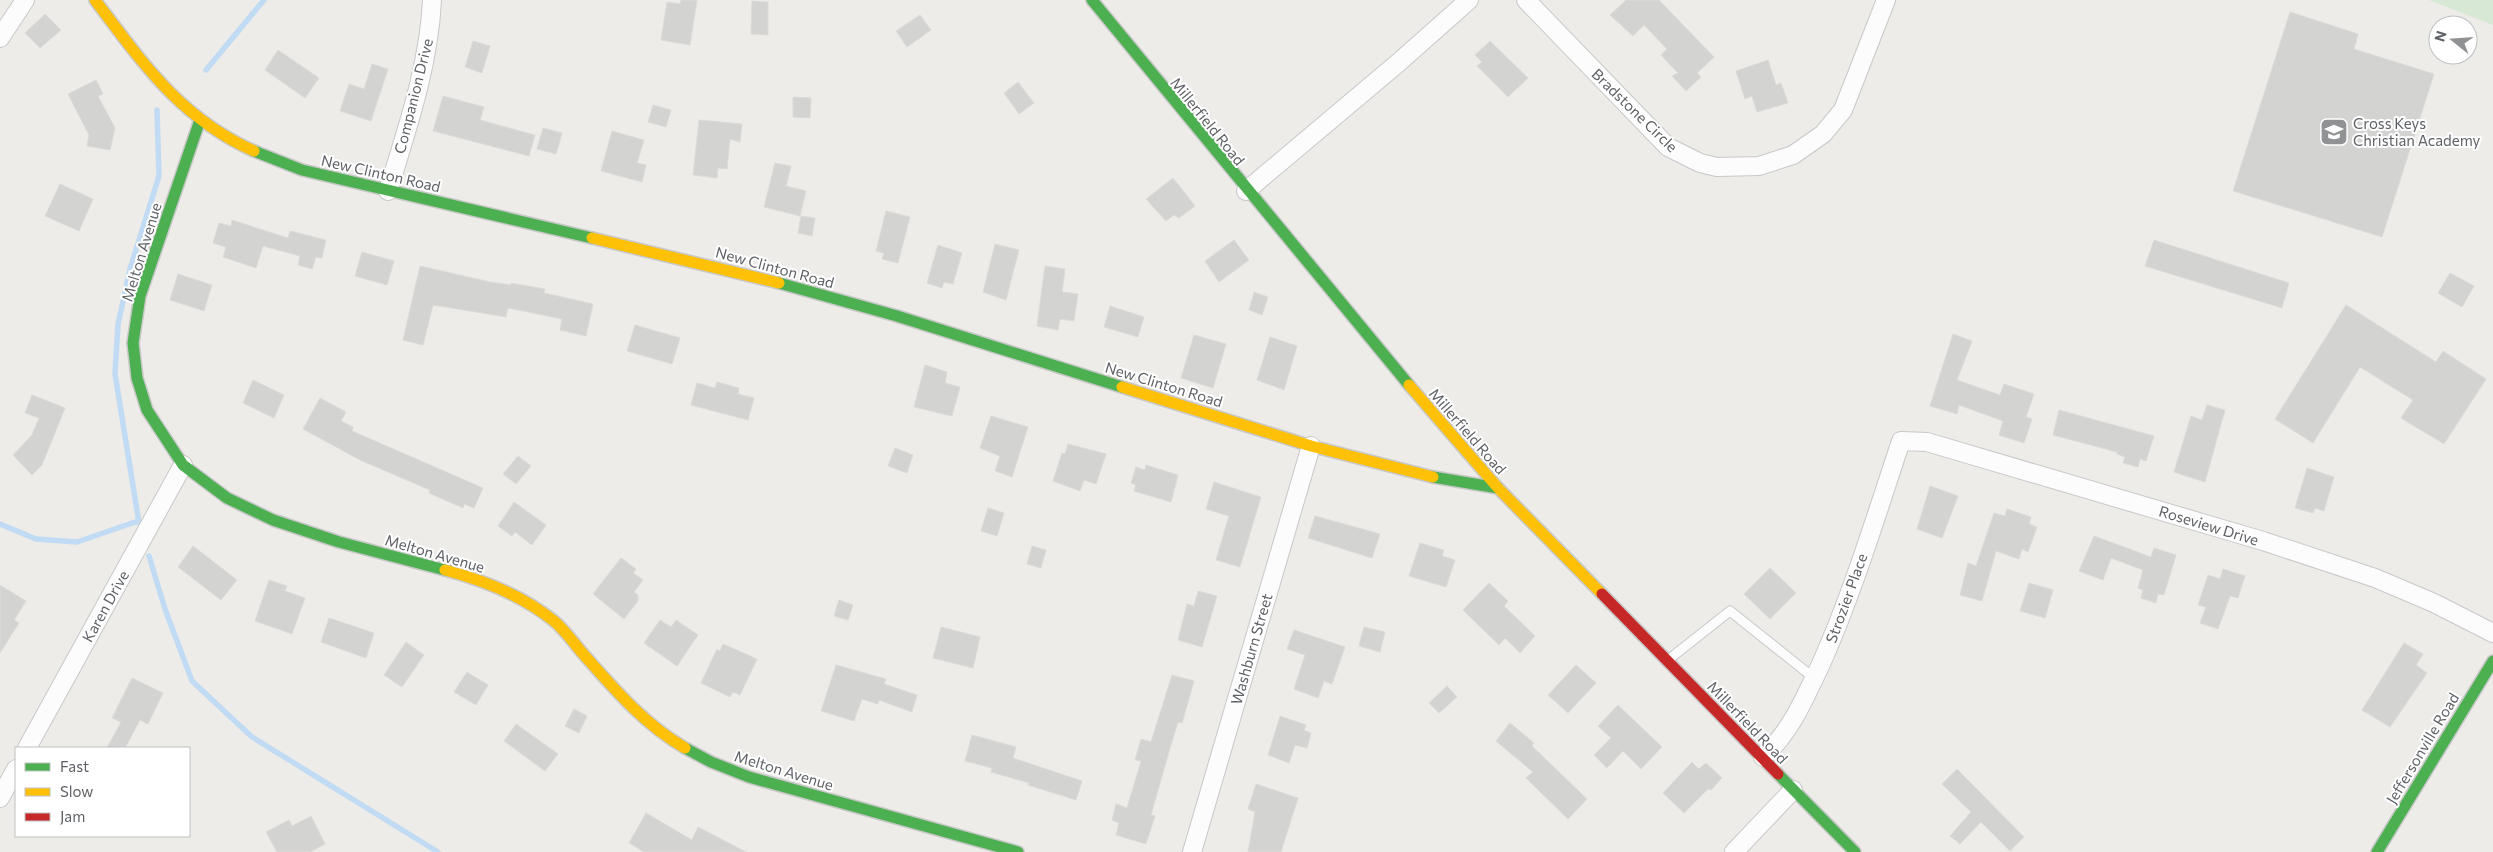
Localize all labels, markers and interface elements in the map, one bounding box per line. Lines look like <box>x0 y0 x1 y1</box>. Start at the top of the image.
north arrow <box>2428 15 2478 65</box>
text: N <box>2430 29 2450 44</box>
street label: Companion Drive <box>390 36 436 156</box>
street label: Bradstone Circle <box>1588 65 1682 156</box>
street label: Millerfield Road <box>1167 73 1249 169</box>
place label: Cross Keys Christian Academy <box>2353 114 2481 149</box>
school or university icon: Cross Keys Christian Academy <box>2319 117 2349 147</box>
street label: New Clinton Road <box>320 151 442 195</box>
street label: Melton Avenue <box>117 200 165 304</box>
street label: New Clinton Road <box>714 243 836 291</box>
street label: New Clinton Road <box>1103 358 1225 410</box>
street label: Millerfield Road <box>1426 384 1510 478</box>
street label: Roseview Drive <box>2157 501 2261 549</box>
street label: Melton Avenue <box>383 530 487 576</box>
street label: Strozier Place <box>1821 551 1871 645</box>
street label: Karen Drive <box>78 567 132 645</box>
street label: Washburn Street <box>1227 591 1275 707</box>
street label: Millerfield Road <box>1704 677 1792 767</box>
street label: Jeffersonville Road <box>2382 689 2462 807</box>
street label: Melton Avenue <box>732 746 836 794</box>
legend <box>15 747 190 837</box>
text: Fast <box>60 757 89 775</box>
text: Slow <box>60 782 93 800</box>
text: Jam <box>60 807 85 825</box>

